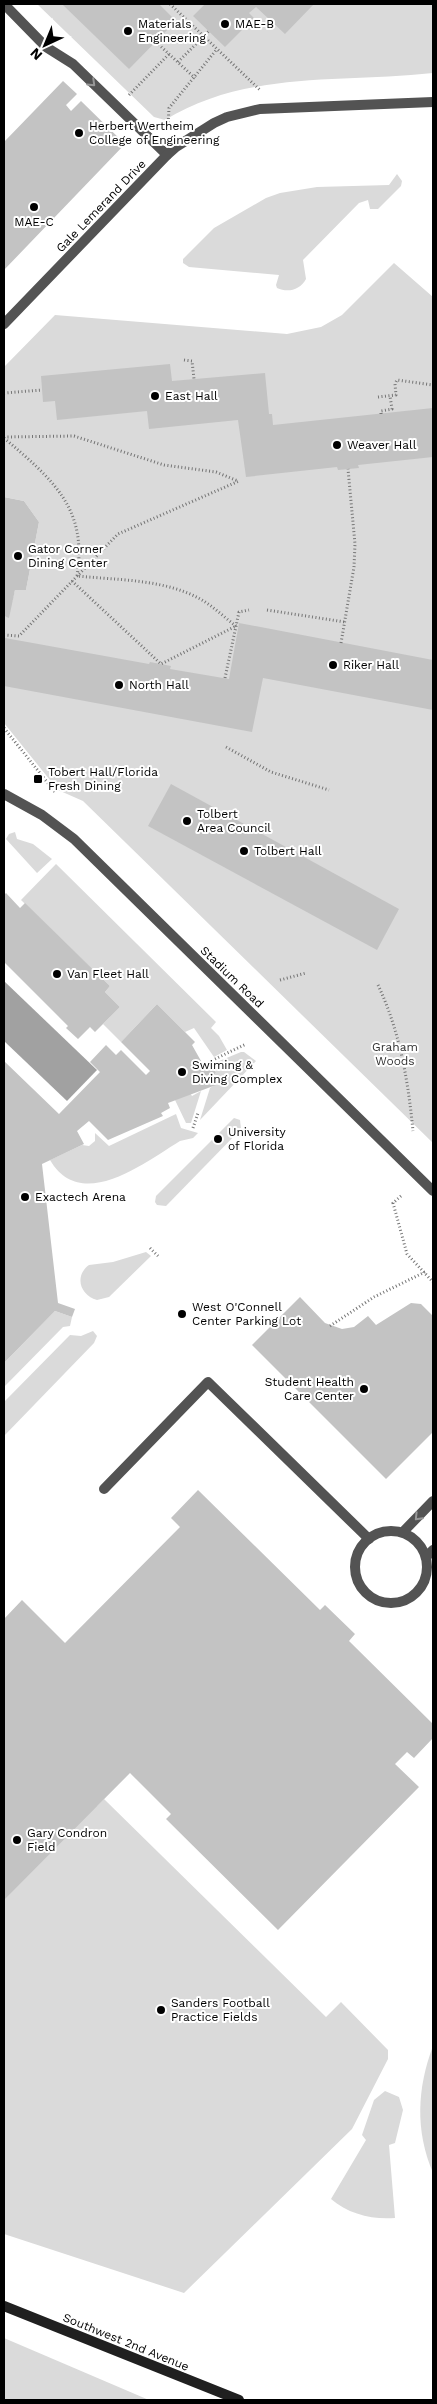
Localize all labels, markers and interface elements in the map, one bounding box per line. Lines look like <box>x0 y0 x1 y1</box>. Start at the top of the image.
place label: Materials Engineering <box>138 17 206 45</box>
place label: MAE-B <box>235 17 274 31</box>
marker: MAE-B <box>219 18 231 30</box>
north arrow <box>20 20 70 70</box>
marker: Materials Engineering <box>122 25 134 37</box>
text: N <box>27 45 45 64</box>
one-way arrow <box>86 77 95 86</box>
place label: Herbert Wertheim College of Engineering <box>89 119 220 147</box>
marker: Herbert Wertheim College of Engineering <box>73 127 85 139</box>
street label: Gale Lemerand Drive <box>53 157 149 255</box>
marker: MAE-C <box>28 201 40 213</box>
place label: MAE-C <box>14 215 54 229</box>
place label: East Hall <box>165 389 218 403</box>
marker: East Hall <box>149 390 161 402</box>
place label: Weaver Hall <box>347 438 417 452</box>
marker: Weaver Hall <box>331 439 343 451</box>
place label: Gator Corner Dining Center <box>28 542 108 570</box>
marker: Gator Corner Dining Center <box>12 550 24 562</box>
place label: Riker Hall <box>343 658 400 672</box>
marker: Riker Hall <box>327 659 339 671</box>
place label: North Hall <box>129 678 189 692</box>
marker: North Hall <box>113 679 125 691</box>
place label: Tobert Hall/Florida Fresh Dining <box>48 765 158 793</box>
marker: Tobert Hall/Florida Fresh Dining <box>32 773 44 785</box>
place label: Tolbert Area Council <box>197 807 271 835</box>
marker: Tolbert Area Council <box>181 815 193 827</box>
place label: Tolbert Hall <box>254 844 322 858</box>
marker: Tolbert Hall <box>238 845 250 857</box>
street label: Stadium Road <box>197 943 267 1011</box>
place label: Van Fleet Hall <box>67 967 149 981</box>
marker: Van Fleet Hall <box>51 968 63 980</box>
park label: Graham Woods <box>372 1040 418 1068</box>
place label: Swiming & Diving Complex <box>192 1058 282 1086</box>
marker: Swiming & Diving Complex <box>176 1066 188 1078</box>
place label: University of Florida <box>228 1125 286 1153</box>
marker: University of Florida <box>212 1133 224 1145</box>
place label: Exactech Arena <box>35 1190 126 1204</box>
marker: Exactech Arena <box>19 1191 31 1203</box>
place label: West O'Connell Center Parking Lot <box>192 1300 301 1328</box>
marker: West O'Connell Center Parking Lot <box>176 1308 188 1320</box>
place label: Student Health Care Center <box>265 1375 354 1403</box>
marker: Student Health Care Center <box>358 1383 370 1395</box>
one-way arrow <box>415 1511 424 1520</box>
place label: Gary Condron Field <box>27 1826 107 1854</box>
marker: Gary Condron Field <box>11 1834 23 1846</box>
place label: Sanders Football Practice Fields <box>171 1996 270 2024</box>
marker: Sanders Football Practice Fields <box>155 2004 167 2016</box>
street label: Southwest 2nd Avenue <box>61 2310 191 2374</box>

